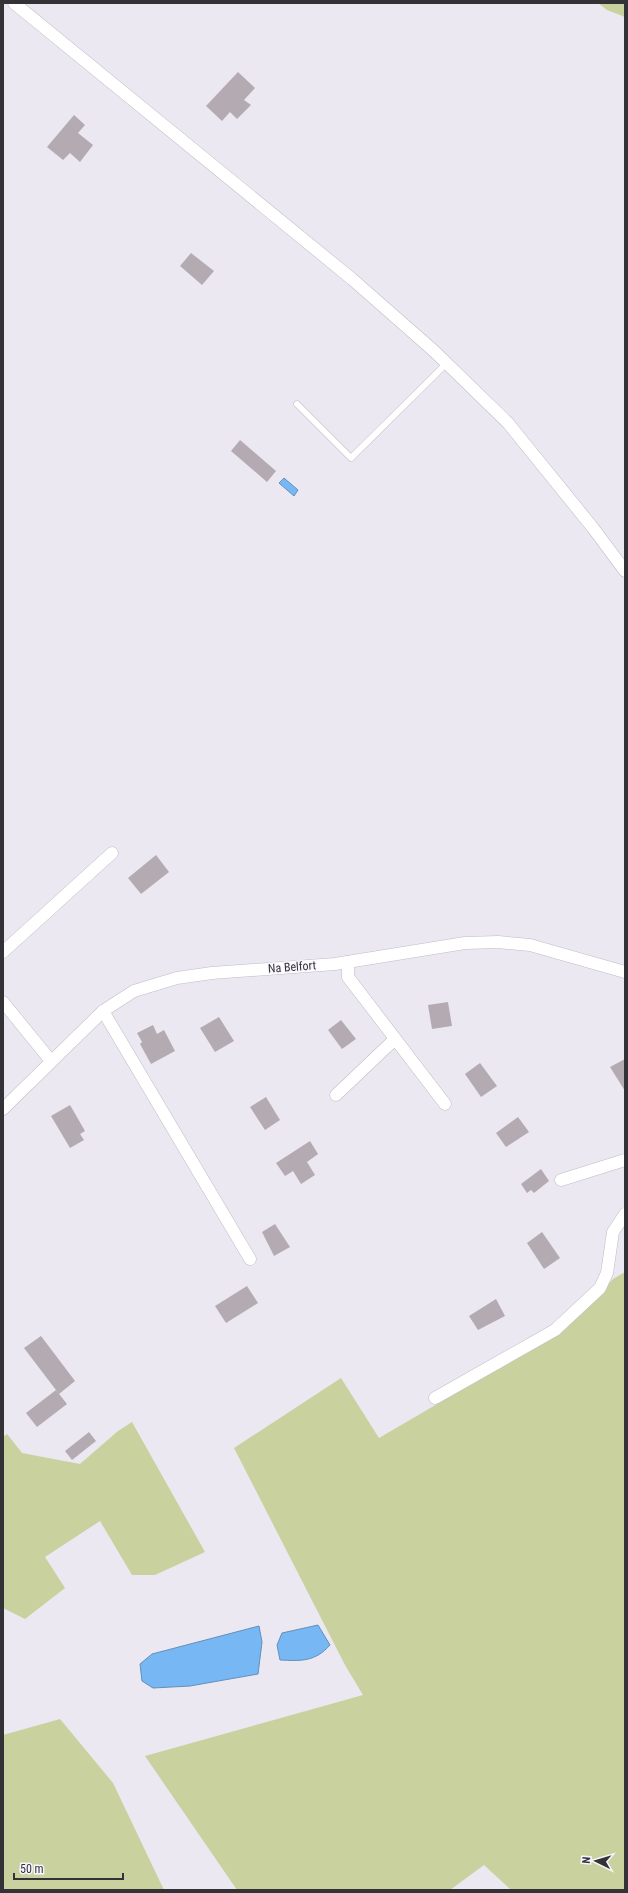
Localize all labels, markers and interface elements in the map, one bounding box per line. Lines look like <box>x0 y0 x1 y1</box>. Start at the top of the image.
street label: Na Belfort <box>267 958 317 976</box>
north arrow <box>576 1841 616 1881</box>
scale bar <box>14 1855 123 1881</box>
text: N <box>580 1856 593 1864</box>
text: 50 m <box>20 1862 44 1876</box>

